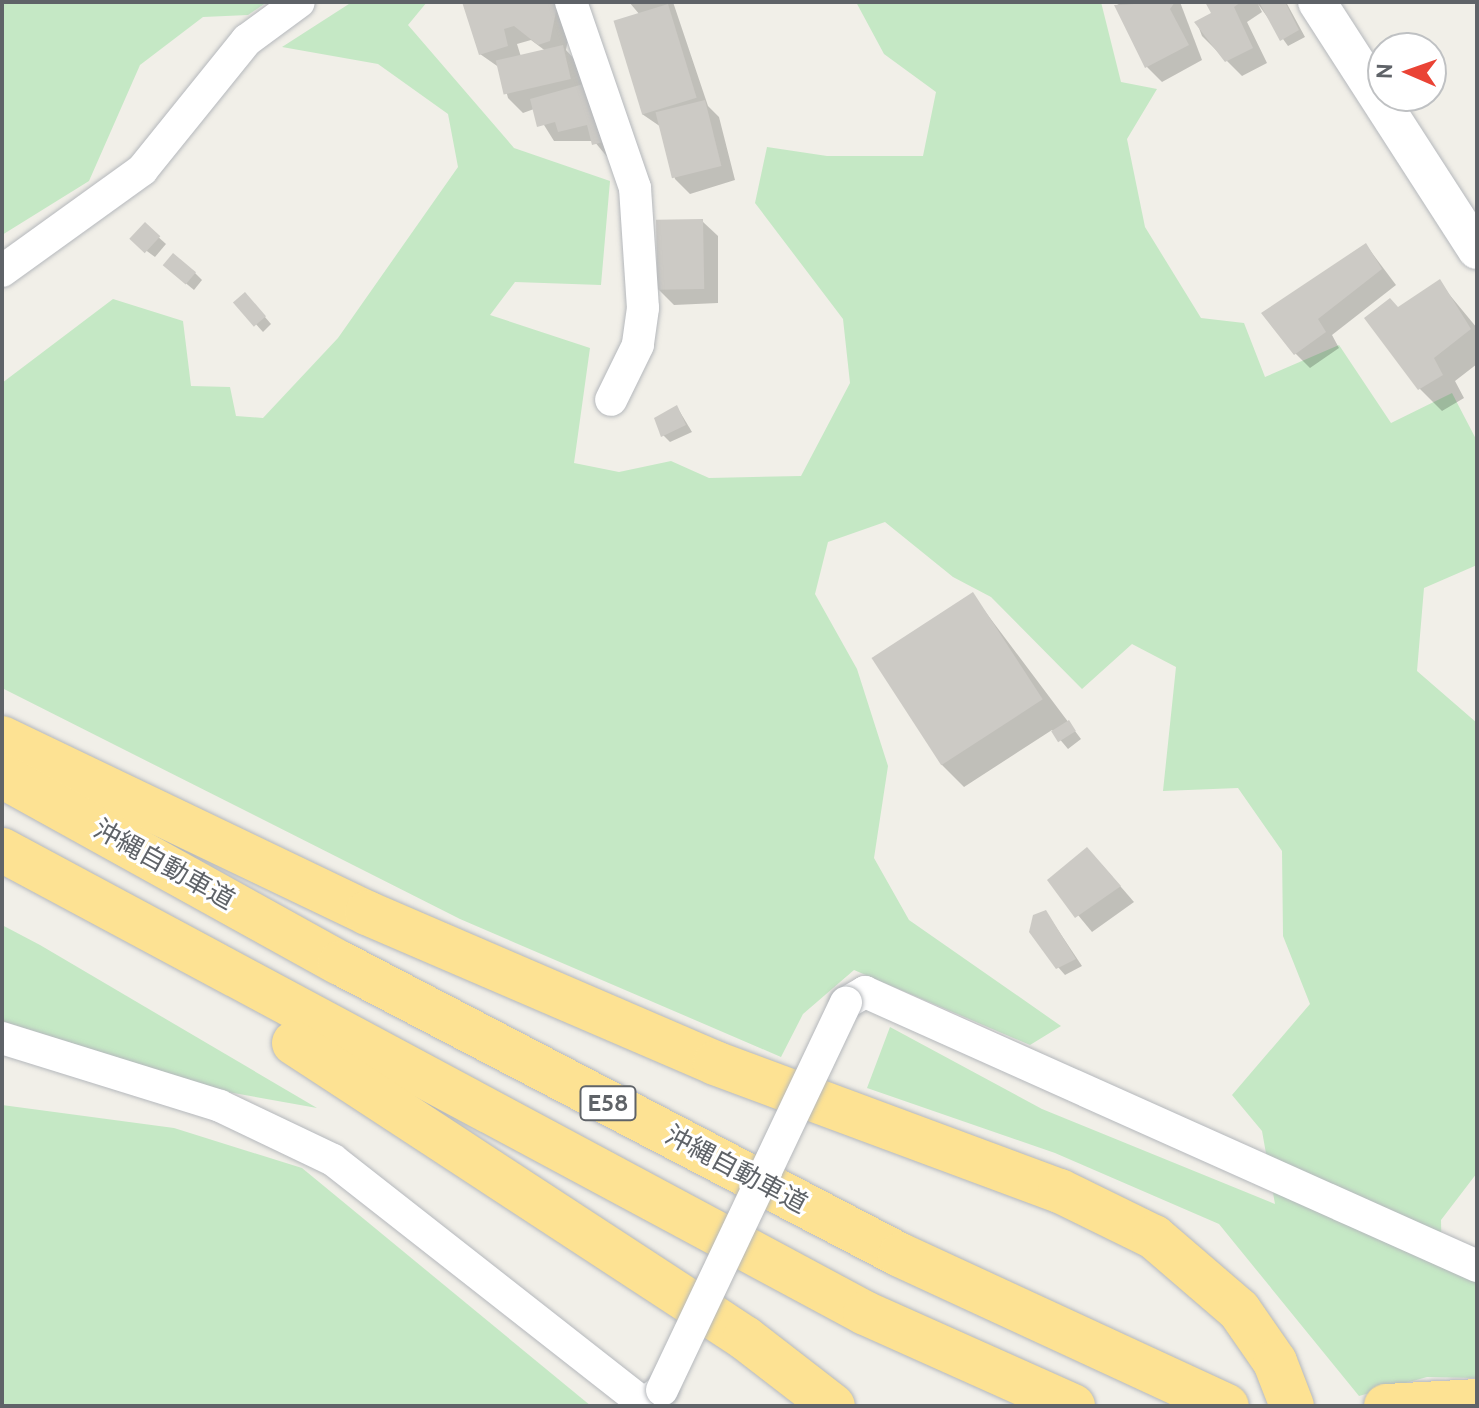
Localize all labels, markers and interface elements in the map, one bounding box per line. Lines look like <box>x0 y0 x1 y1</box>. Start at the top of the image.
north arrow <box>1367 32 1447 112</box>
text: N <box>1371 63 1398 79</box>
street label: 沖縄自動車道 <box>88 814 240 916</box>
road number: E58 <box>578 1083 638 1123</box>
street label: 沖縄自動車道 <box>660 1120 812 1220</box>

